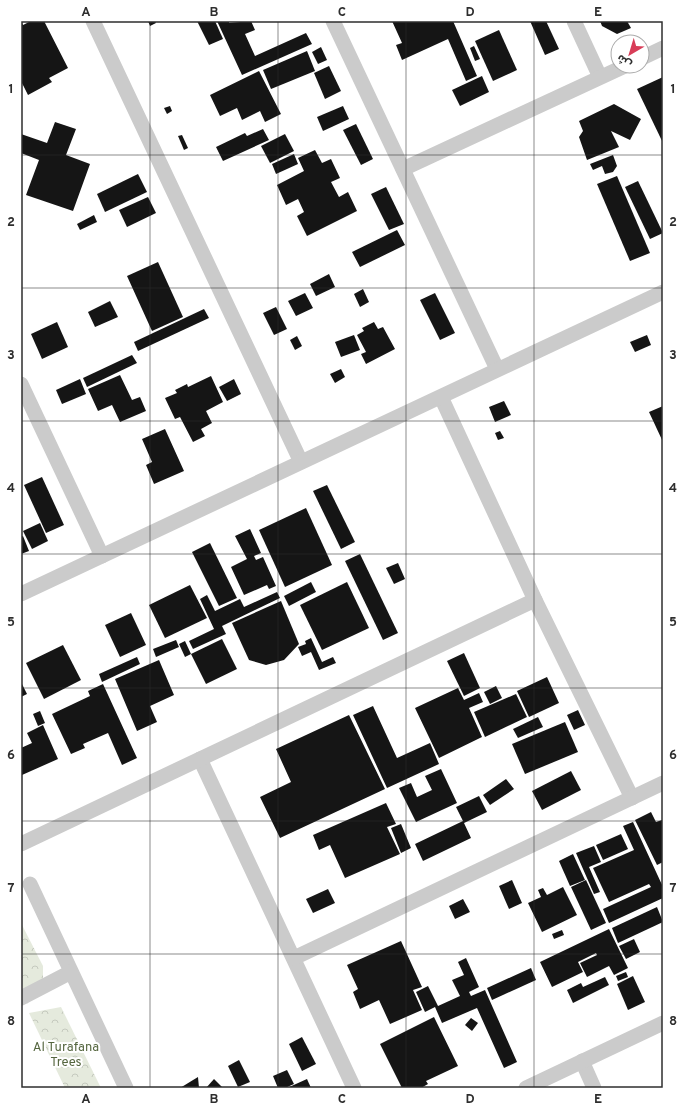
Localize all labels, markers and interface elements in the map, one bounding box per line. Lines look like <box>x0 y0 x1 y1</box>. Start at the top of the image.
text: A <box>81 5 91 21</box>
text: B <box>210 5 219 21</box>
text: C <box>338 5 346 21</box>
text: D <box>465 5 475 21</box>
text: E <box>594 5 602 21</box>
north arrow <box>610 34 650 74</box>
text: ش <box>614 51 635 71</box>
text: 1 <box>8 82 14 98</box>
text: 1 <box>670 82 676 98</box>
text: 2 <box>7 215 15 231</box>
text: 2 <box>669 215 677 231</box>
text: 3 <box>7 348 15 364</box>
text: 3 <box>669 348 677 364</box>
text: 4 <box>7 481 15 497</box>
text: 4 <box>669 481 677 497</box>
text: 5 <box>7 615 15 631</box>
text: 5 <box>669 615 677 631</box>
text: 6 <box>7 748 15 764</box>
text: 6 <box>669 748 677 764</box>
text: 7 <box>8 881 15 897</box>
text: 7 <box>670 881 677 897</box>
text: 8 <box>7 1014 15 1030</box>
text: 8 <box>669 1014 677 1030</box>
park label: Al Turafana Trees <box>33 1040 99 1071</box>
text: A <box>81 1092 91 1108</box>
text: B <box>210 1092 219 1108</box>
text: C <box>338 1092 346 1108</box>
text: D <box>465 1092 475 1108</box>
text: E <box>594 1092 602 1108</box>

